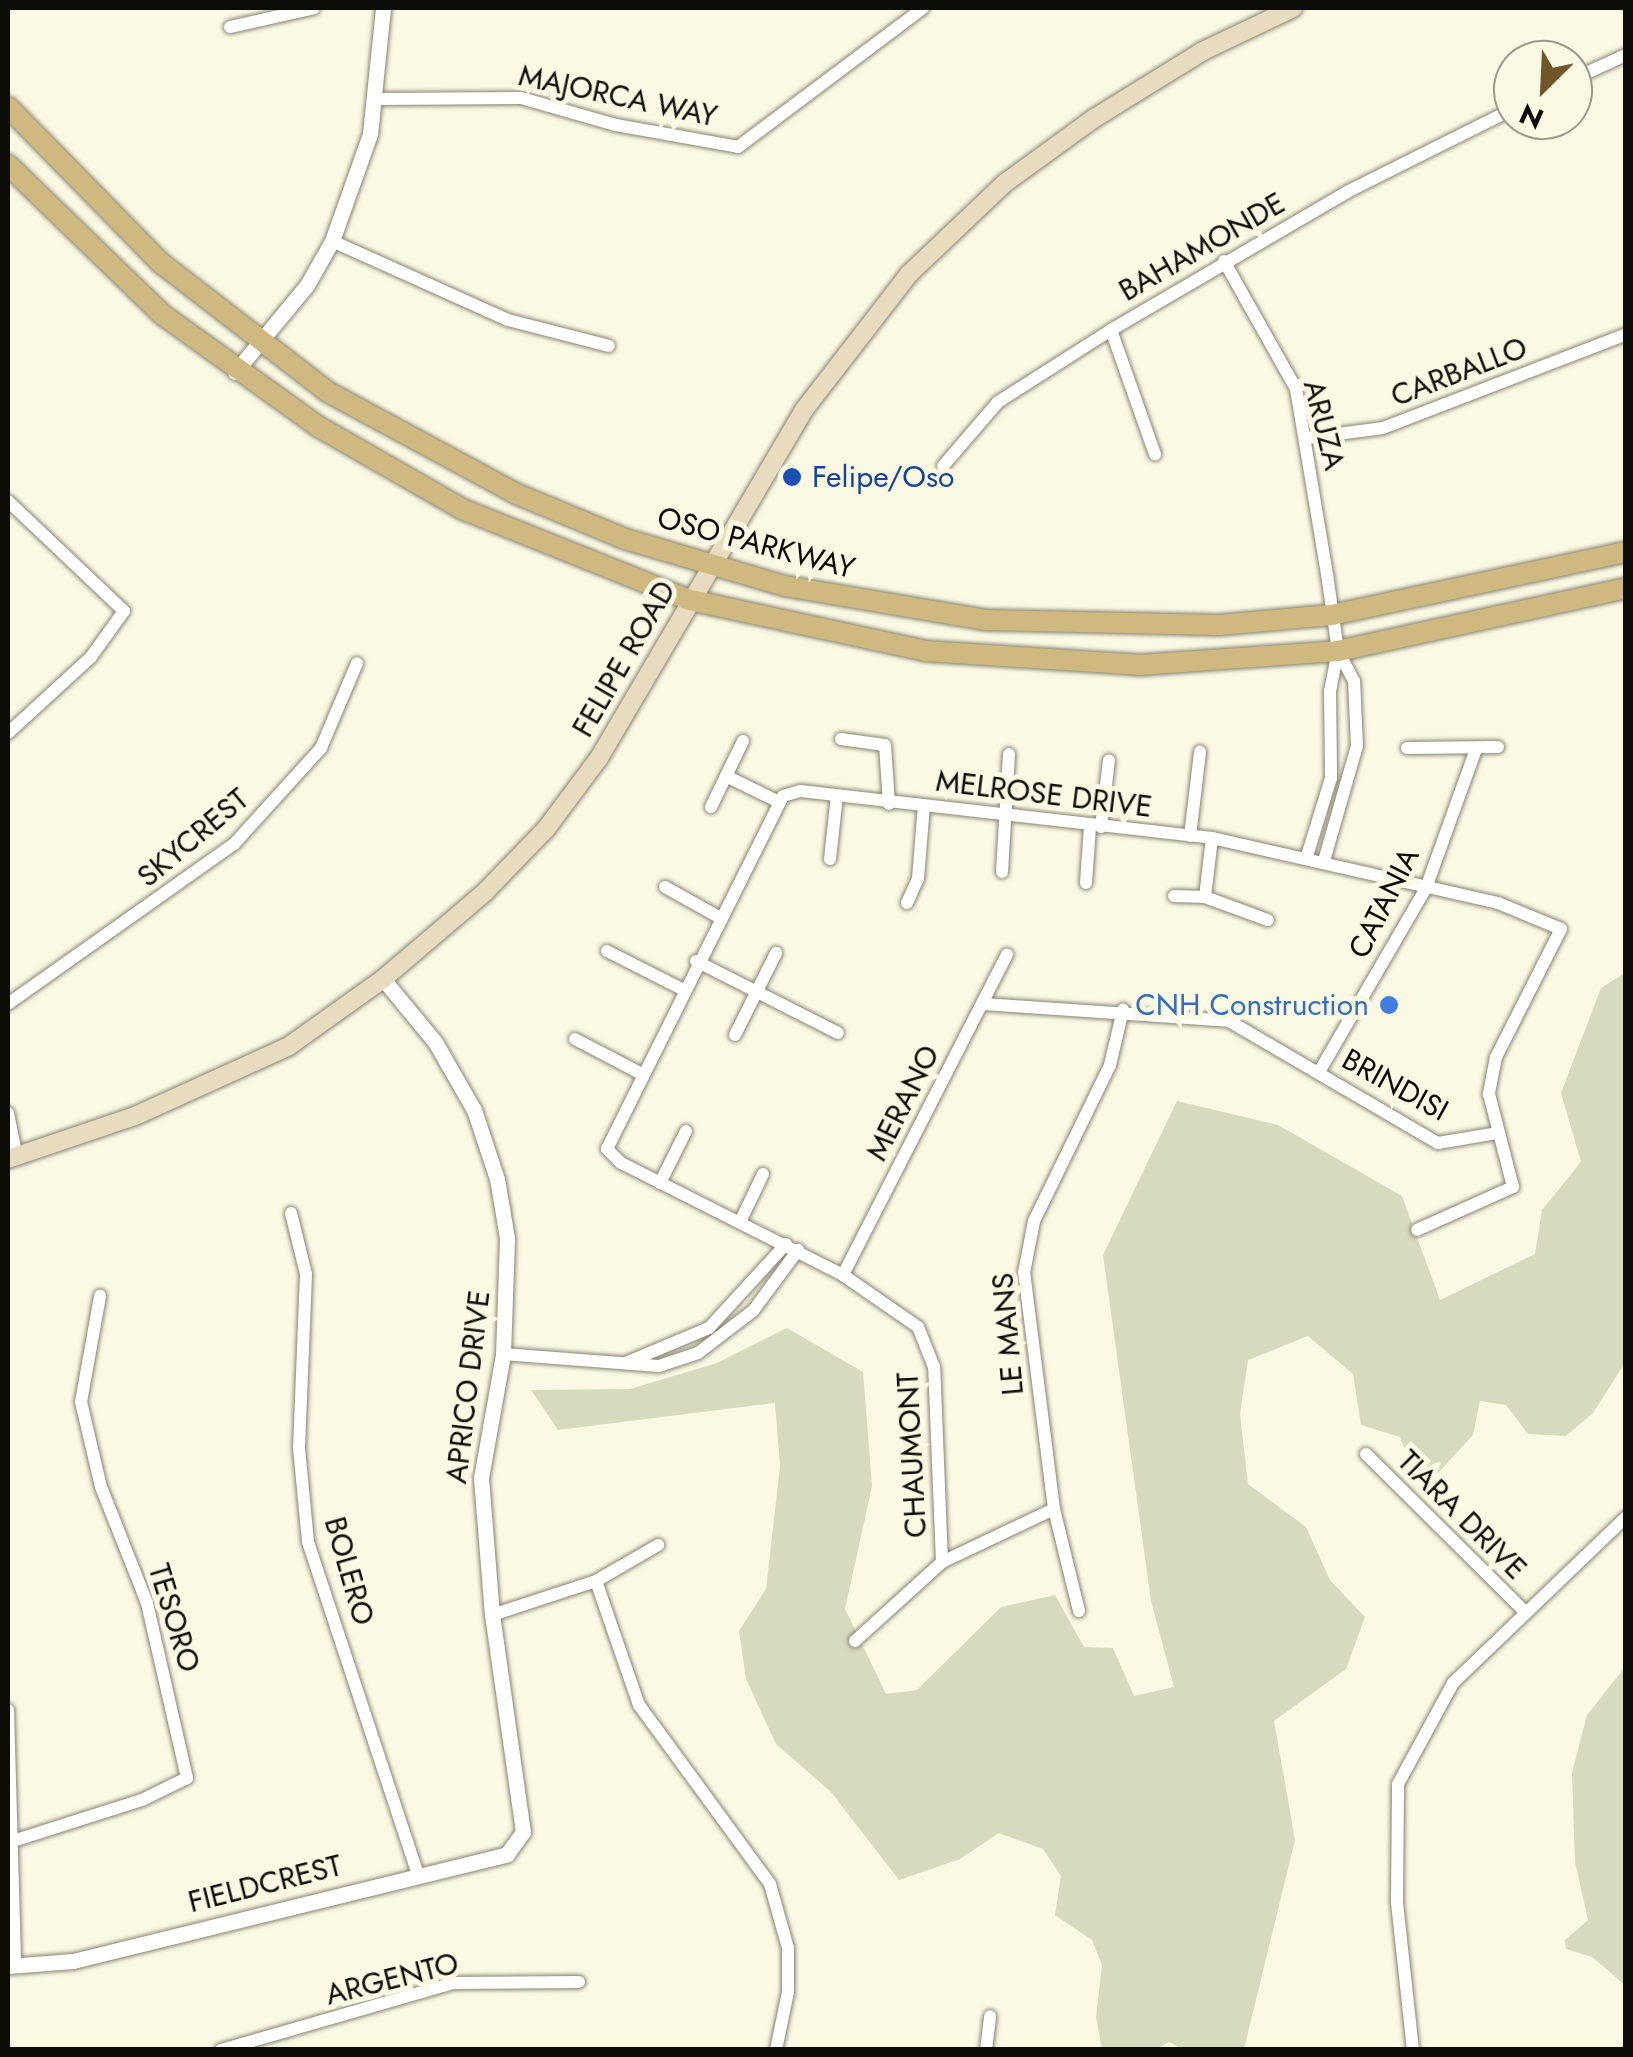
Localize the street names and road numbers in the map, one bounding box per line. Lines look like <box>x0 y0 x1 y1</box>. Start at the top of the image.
street label: MAJORCA WAY <box>515 57 721 135</box>
street label: BAHAMONDE <box>1113 185 1291 309</box>
street label: CARBALLO <box>1386 330 1532 414</box>
street label: ARUZA <box>1295 376 1353 474</box>
street label: OSO PARKWAY <box>653 499 859 587</box>
street label: FELIPE ROAD <box>565 575 683 743</box>
street label: MELROSE DRIVE <box>934 763 1154 825</box>
street label: SKYCREST <box>130 781 256 895</box>
street label: CATANIA <box>1341 842 1427 964</box>
street label: MERANO <box>859 1039 947 1167</box>
street label: BRINDISI <box>1336 1041 1454 1129</box>
street label: LE MANS <box>985 1271 1031 1397</box>
street label: APRICO DRIVE <box>438 1288 498 1486</box>
street label: CHAUMONT <box>890 1371 934 1539</box>
street label: TIARA DRIVE <box>1390 1443 1534 1587</box>
street label: BOLERO <box>316 1513 382 1629</box>
street label: TESORO <box>141 1560 207 1676</box>
street label: FIELDCREST <box>184 1848 346 1920</box>
street label: ARGENTO <box>322 1945 462 2013</box>

